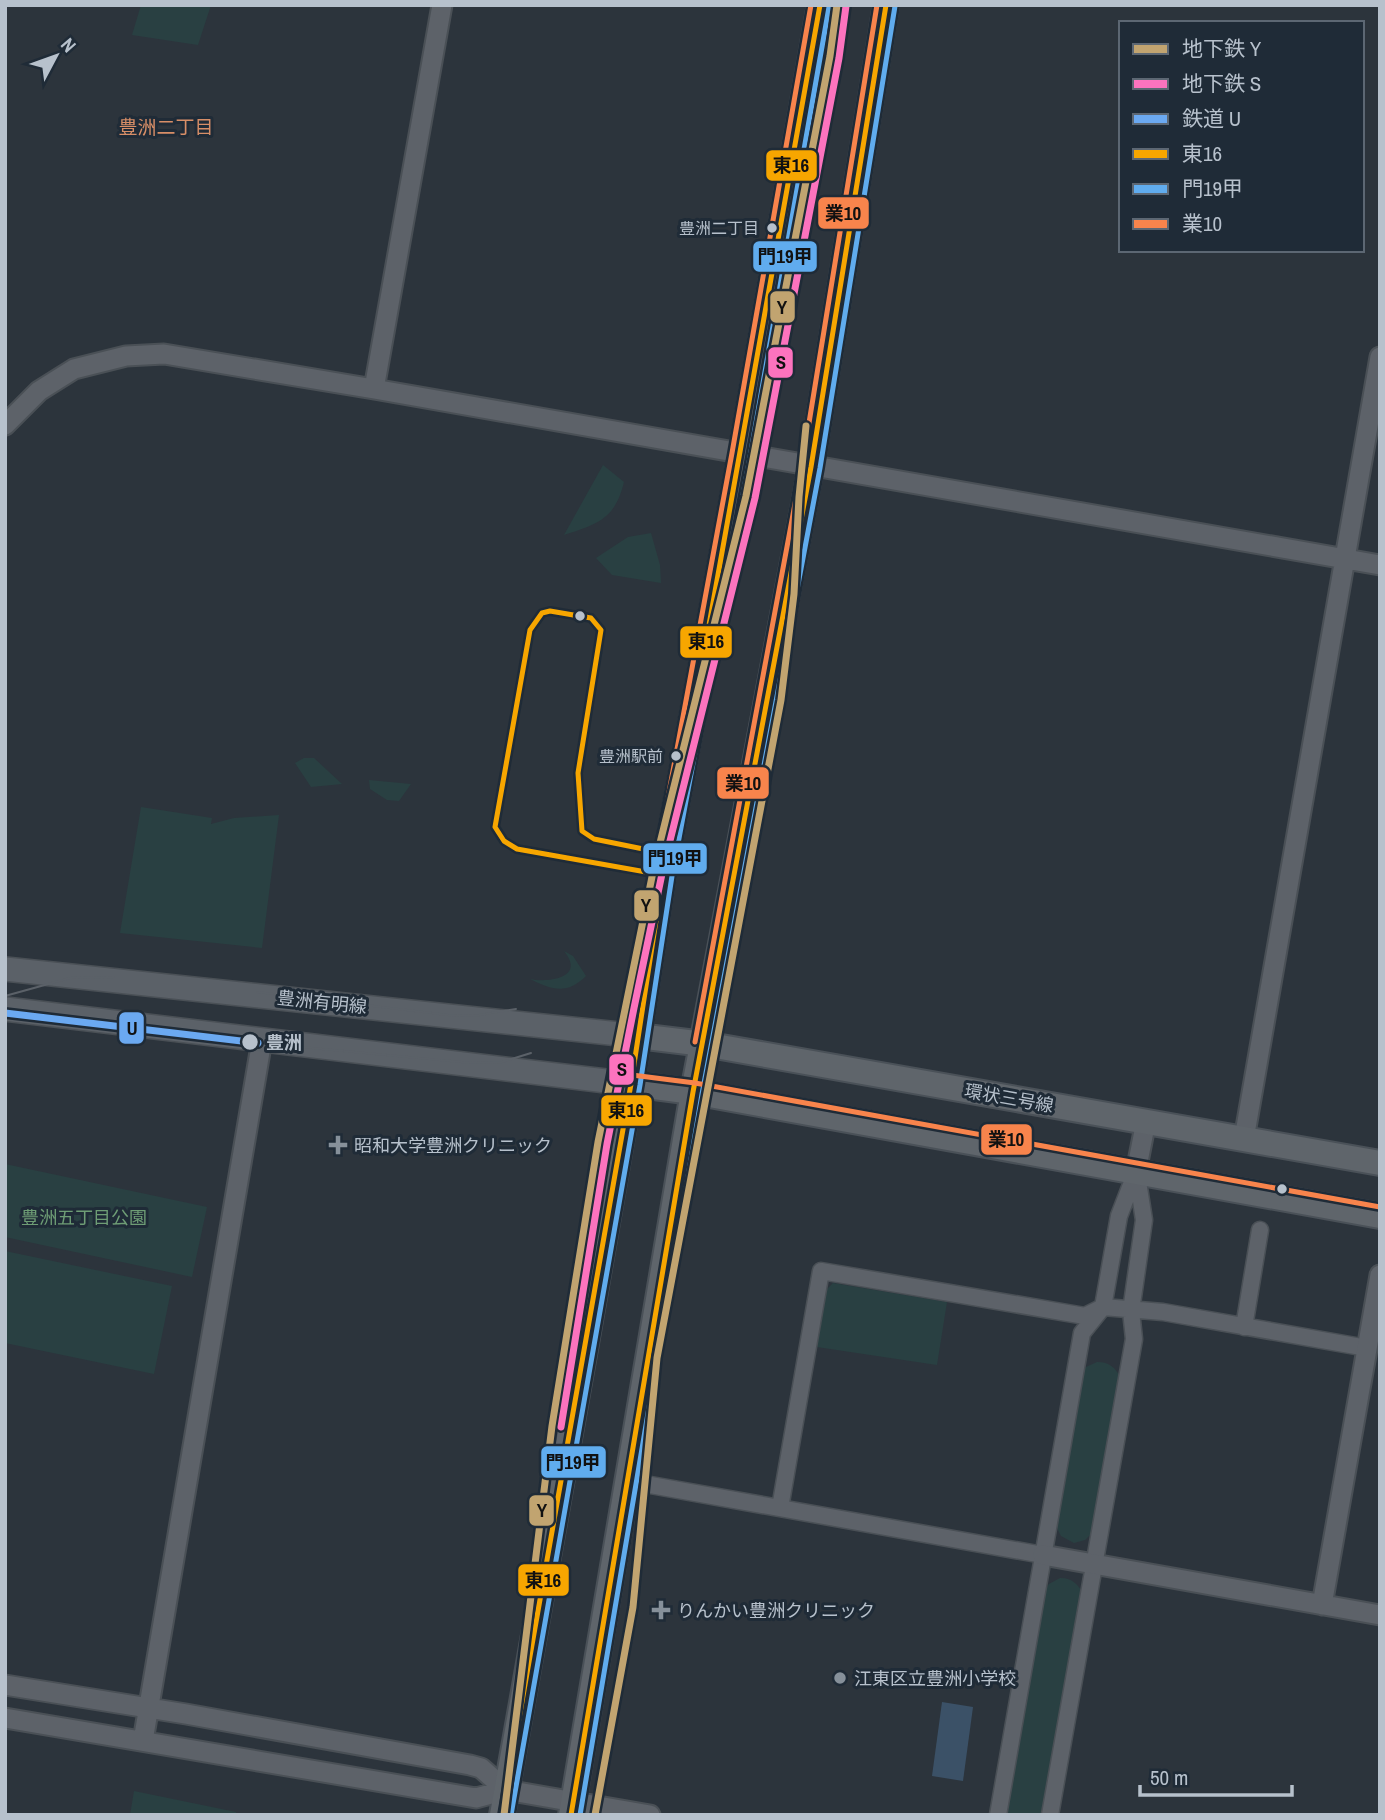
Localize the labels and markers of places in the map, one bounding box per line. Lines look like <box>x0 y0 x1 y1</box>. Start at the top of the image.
place label: 豊洲二丁目 <box>679 217 759 239</box>
marker: 豊洲二丁目 <box>765 221 779 235</box>
unlabelled marker <box>573 609 587 623</box>
place label: 豊洲駅前 <box>599 745 663 767</box>
marker: 豊洲駅前 <box>669 749 683 763</box>
place label: 豊洲 <box>266 1030 302 1055</box>
marker: 豊洲 <box>240 1032 260 1052</box>
place label: 昭和大学豊洲クリニック <box>354 1133 552 1158</box>
marker: 昭和大学豊洲クリニック <box>328 1135 348 1155</box>
unlabelled marker <box>1275 1182 1289 1196</box>
place label: りんかい豊洲クリニック <box>677 1598 875 1623</box>
marker: りんかい豊洲クリニック <box>651 1600 671 1620</box>
place label: 江東区立豊洲小学校 <box>854 1666 1016 1691</box>
marker: 江東区立豊洲小学校 <box>832 1670 848 1686</box>

